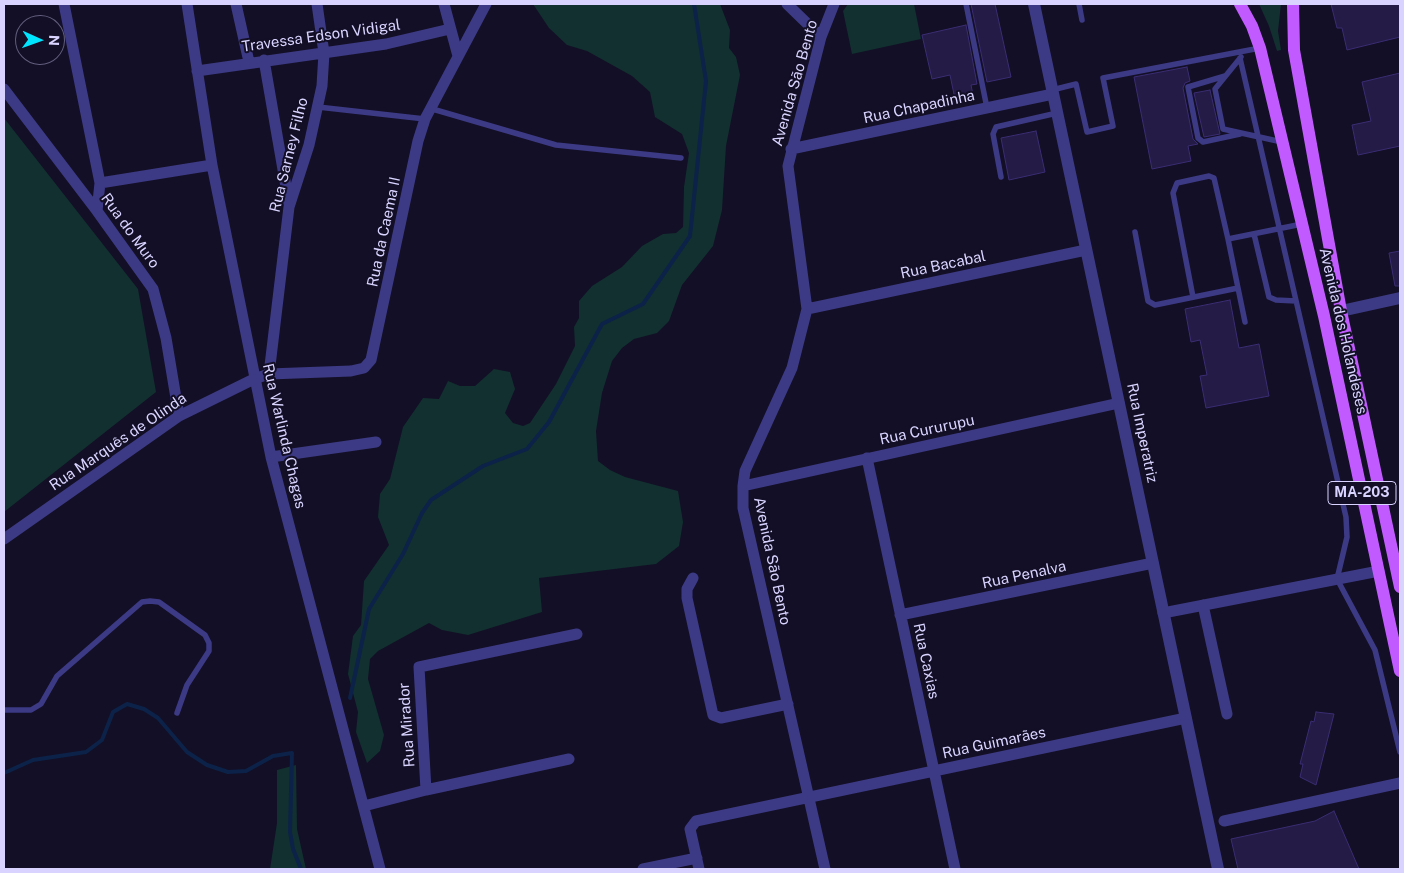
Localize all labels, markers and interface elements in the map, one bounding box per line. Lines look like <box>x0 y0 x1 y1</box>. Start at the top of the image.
north arrow <box>15 15 65 65</box>
street label: Travessa Edson Vidigal <box>241 16 401 56</box>
street label: Avenida São Bento <box>768 18 822 148</box>
text: N <box>46 35 62 46</box>
street label: Rua Chapadinha <box>862 86 976 128</box>
street label: Rua Sarney Filho <box>266 96 312 214</box>
street label: Rua da Caema II <box>364 175 404 289</box>
street label: Rua do Muro <box>97 190 163 272</box>
street label: Avenida dos Holandeses <box>1315 246 1371 416</box>
street label: Rua Bacabal <box>899 247 987 283</box>
street label: Rua Warlinda Chagas <box>259 362 309 510</box>
street label: Rua Imperatriz <box>1123 381 1161 485</box>
street label: Rua Marquês de Olinda <box>46 389 190 495</box>
street label: Rua Cururupu <box>878 411 976 449</box>
road number: MA-203 <box>1328 482 1396 504</box>
street label: Avenida São Bento <box>750 495 794 627</box>
street label: Rua Penalva <box>980 557 1068 593</box>
street label: Rua Caxias <box>909 621 943 701</box>
street label: Rua Mirador <box>395 682 419 768</box>
street label: Rua Guimarães <box>941 723 1047 763</box>

